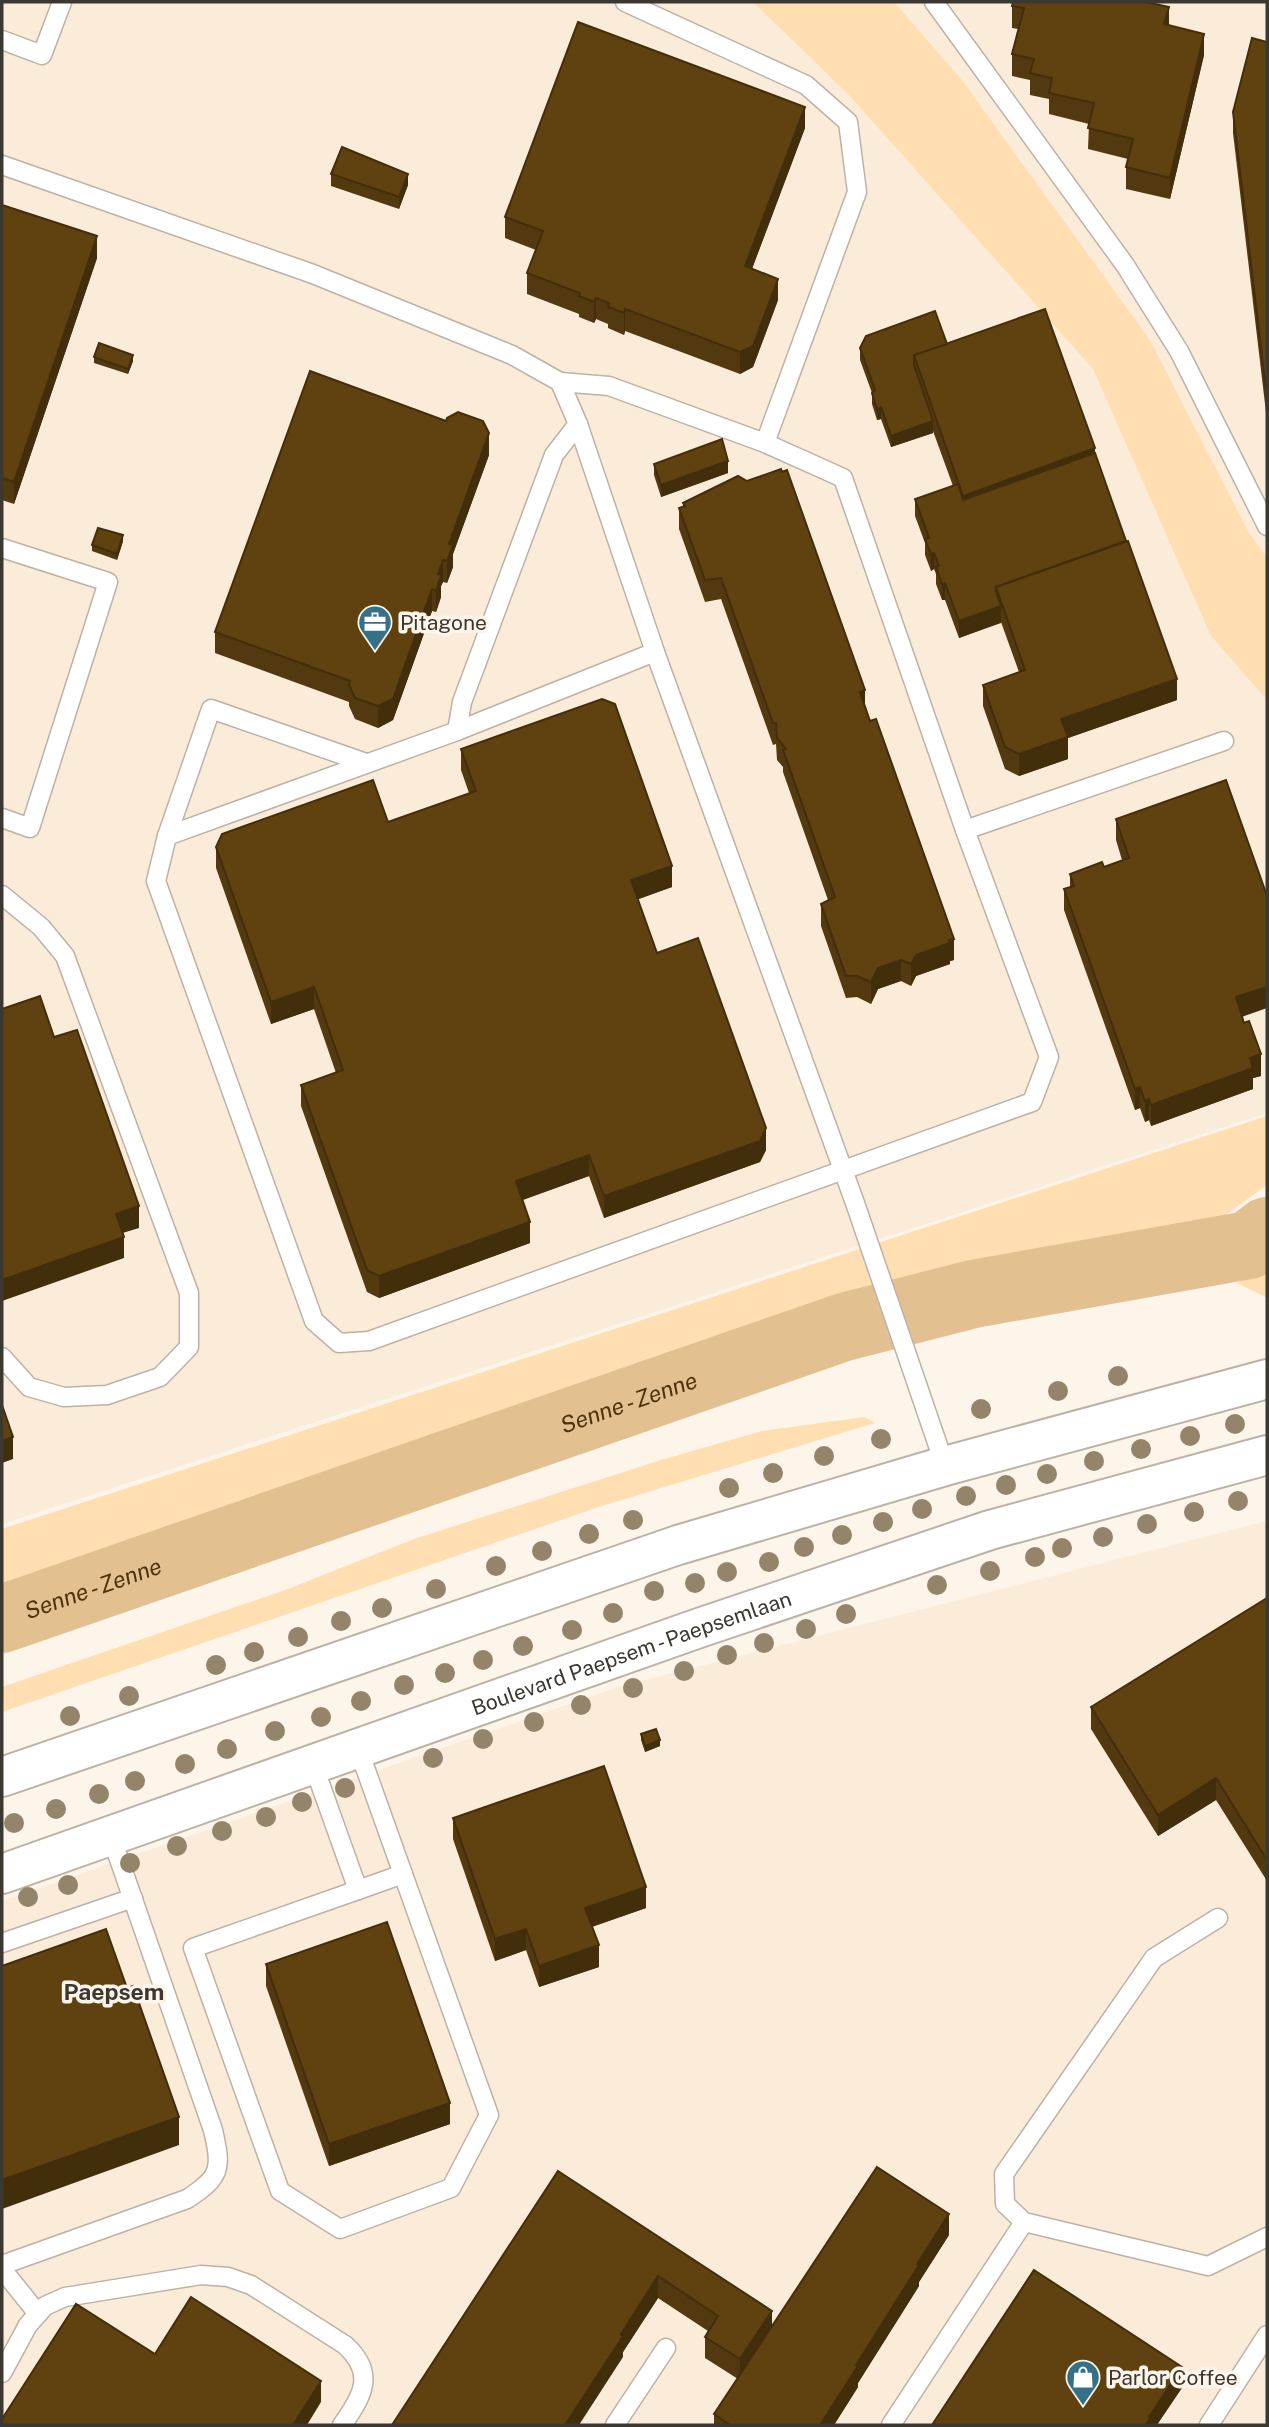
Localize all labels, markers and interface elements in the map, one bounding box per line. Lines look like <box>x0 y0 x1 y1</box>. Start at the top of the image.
office icon: Pitagone <box>356 603 394 652</box>
place label: Pitagone <box>400 610 487 635</box>
water label: Senne - Zenne <box>556 1366 701 1438</box>
water label: Senne - Zenne <box>21 1551 165 1624</box>
street label: Boulevard Paepsem - Paepsemlaan <box>468 1585 794 1720</box>
district label: Paepsem <box>64 1978 164 2005</box>
shop icon: Parlor Coffee <box>1064 2358 1102 2407</box>
place label: Parlor Coffee <box>1108 2365 1238 2390</box>

